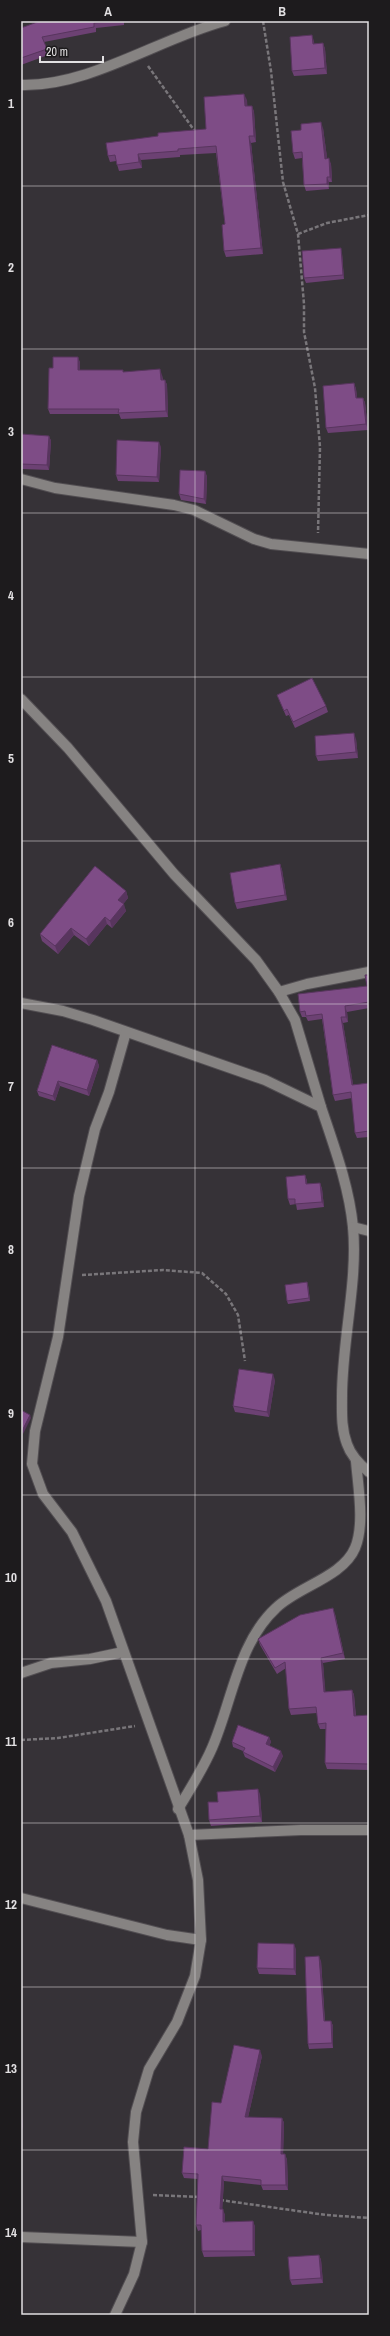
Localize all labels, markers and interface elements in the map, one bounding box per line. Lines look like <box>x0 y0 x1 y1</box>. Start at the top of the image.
text: A <box>104 3 112 20</box>
text: B <box>278 3 286 20</box>
scale bar <box>40 38 103 64</box>
text: 20 m <box>46 44 68 60</box>
text: 1 <box>8 95 14 112</box>
text: 2 <box>8 259 14 276</box>
text: 3 <box>8 423 14 440</box>
text: 4 <box>8 587 14 604</box>
text: 5 <box>8 750 14 767</box>
text: 6 <box>8 914 14 931</box>
text: 7 <box>8 1078 14 1095</box>
text: 8 <box>8 1241 14 1258</box>
text: 9 <box>8 1405 14 1422</box>
text: 10 <box>5 1569 17 1586</box>
text: 11 <box>5 1733 17 1750</box>
text: 12 <box>5 1896 17 1913</box>
text: 13 <box>5 2060 17 2077</box>
text: 14 <box>5 2224 17 2241</box>

